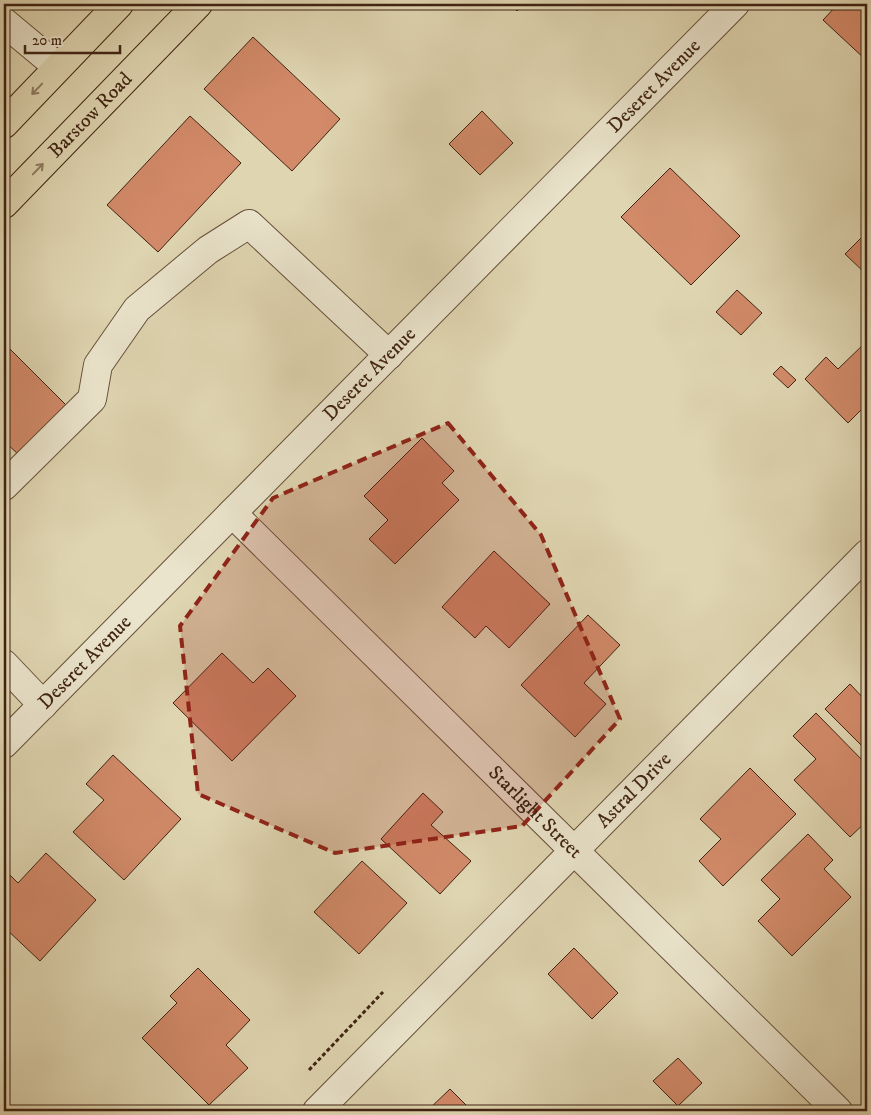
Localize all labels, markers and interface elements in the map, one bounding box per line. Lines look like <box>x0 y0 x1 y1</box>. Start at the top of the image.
scale bar <box>25 22 120 54</box>
text: 20 m <box>32 31 62 50</box>
street label: Deseret Avenue <box>602 34 706 138</box>
street label: Barstow Road <box>43 67 138 163</box>
one-way arrow <box>31 83 43 96</box>
one-way arrow <box>32 163 44 176</box>
street label: Deseret Avenue <box>318 322 421 426</box>
street label: Deseret Avenue <box>33 610 137 714</box>
street label: Astral Drive <box>591 747 677 833</box>
street label: Starlight Street <box>483 760 587 864</box>

